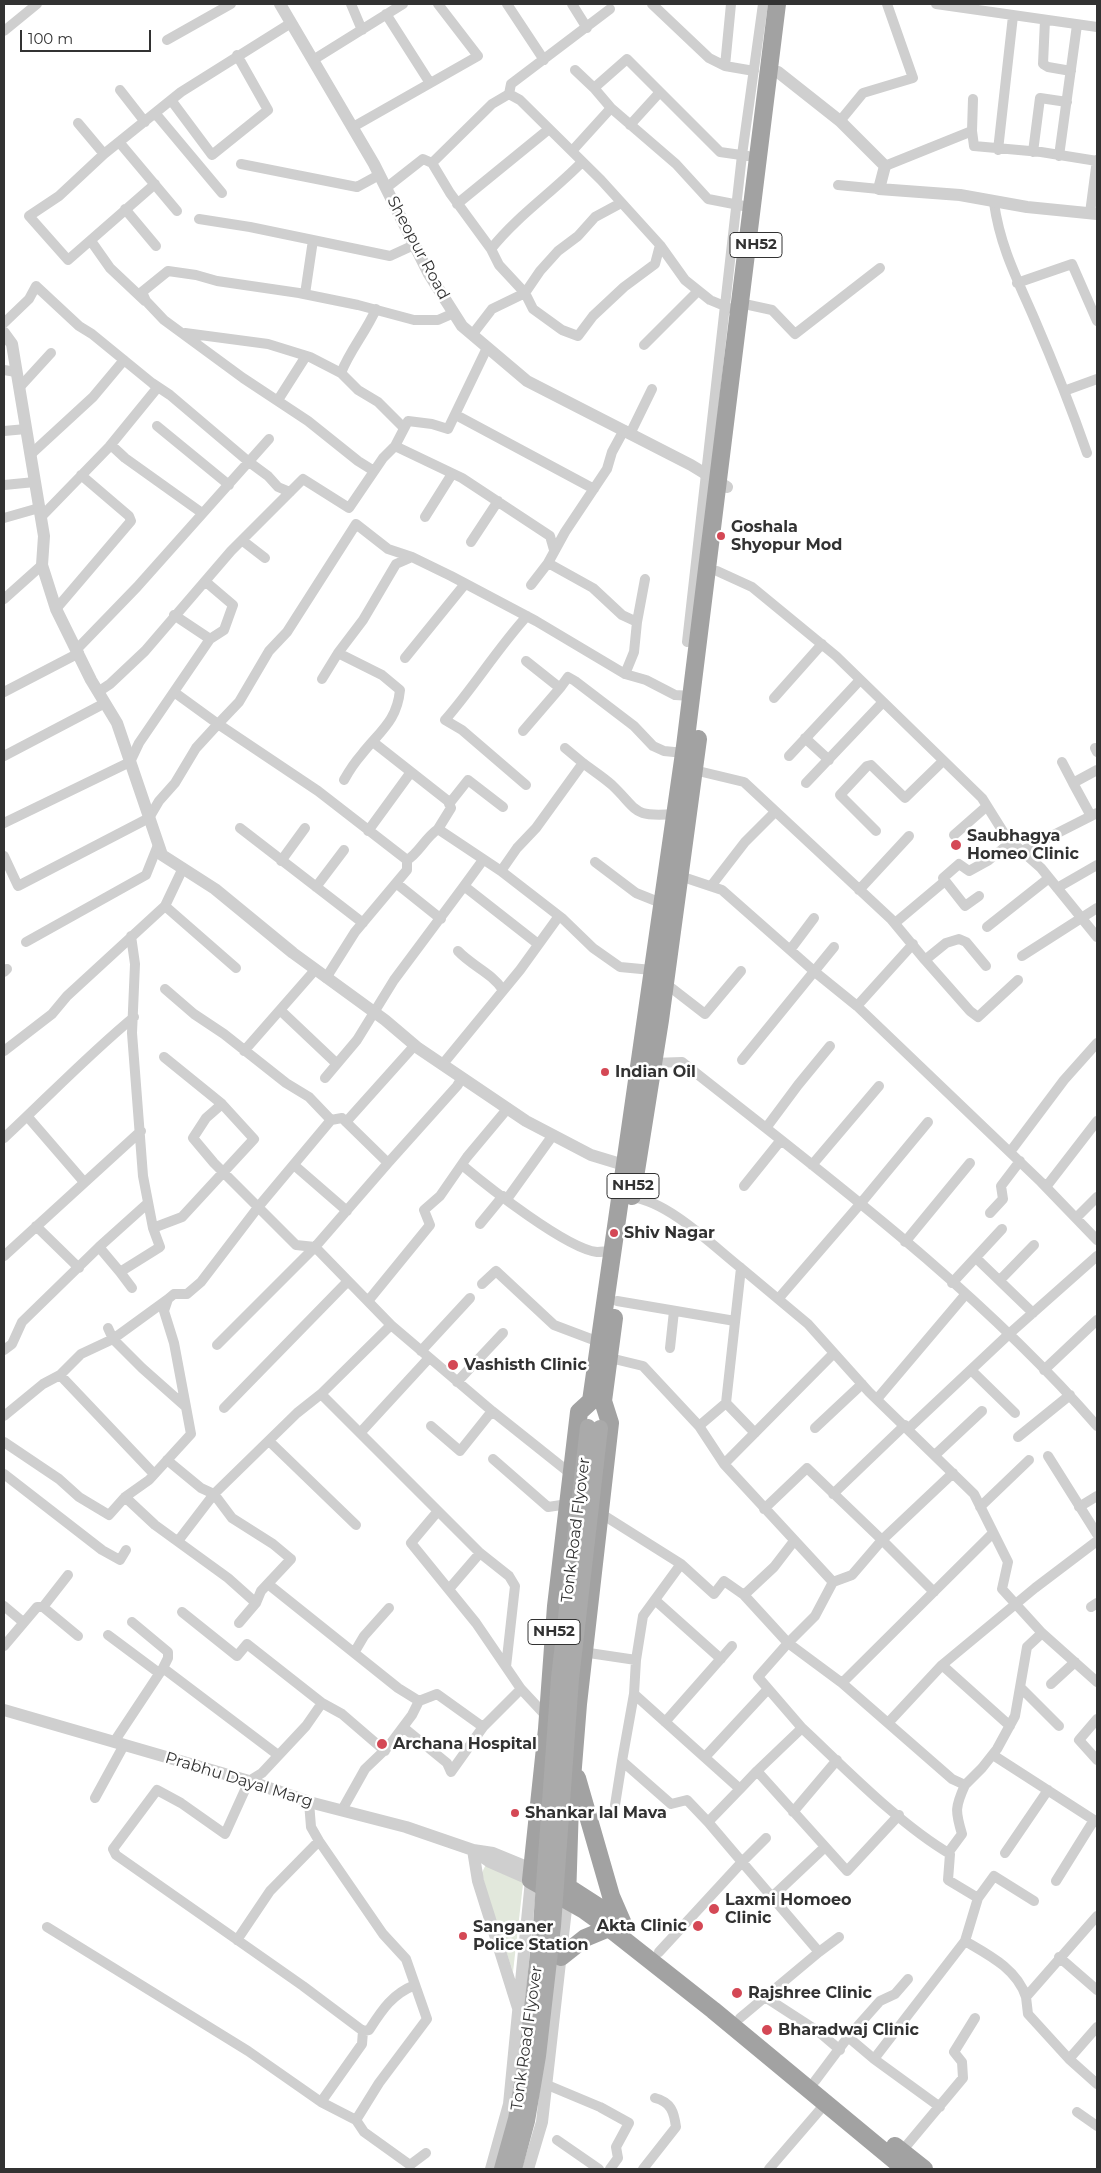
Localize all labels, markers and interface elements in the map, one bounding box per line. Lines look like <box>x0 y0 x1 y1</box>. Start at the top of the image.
scale bar <box>22 20 154 52</box>
text: 100 m <box>28 29 73 48</box>
street label: Sheopur Road <box>383 193 453 303</box>
road number: NH52 <box>730 232 782 258</box>
place label: Goshala Shyopur Mod <box>731 517 842 555</box>
marker: Goshala Shyopur Mod <box>715 530 727 542</box>
place label: Saubhagya Homeo Clinic <box>967 826 1079 864</box>
marker: Saubhagya Homeo Clinic <box>949 838 963 852</box>
place label: Indian Oil <box>615 1062 696 1082</box>
marker: Indian Oil <box>599 1066 611 1078</box>
road number: NH52 <box>607 1174 659 1198</box>
place label: Shiv Nagar <box>624 1223 715 1243</box>
marker: Shiv Nagar <box>608 1227 620 1239</box>
place label: Vashisth Clinic <box>464 1355 587 1375</box>
marker: Vashisth Clinic <box>446 1358 460 1372</box>
street label: Tonk Road Flyover <box>558 1456 594 1604</box>
road number: NH52 <box>528 1620 580 1644</box>
place label: Archana Hospital <box>393 1734 537 1754</box>
marker: Archana Hospital <box>375 1737 389 1751</box>
street label: Prabhu Dayal Marg <box>163 1748 315 1812</box>
place label: Shankar lal Mava <box>525 1803 667 1823</box>
marker: Shankar lal Mava <box>509 1807 521 1819</box>
place label: Laxmi Homoeo Clinic <box>725 1890 852 1928</box>
marker: Laxmi Homoeo Clinic <box>707 1902 721 1916</box>
place label: Akta Clinic <box>597 1916 687 1936</box>
place label: Sanganer Police Station <box>473 1917 589 1955</box>
marker: Akta Clinic <box>691 1919 705 1933</box>
marker: Sanganer Police Station <box>457 1930 469 1942</box>
street label: Tonk Road Flyover <box>507 1964 547 2112</box>
place label: Rajshree Clinic <box>748 1983 872 2003</box>
marker: Rajshree Clinic <box>730 1986 744 2000</box>
place label: Bharadwaj Clinic <box>778 2020 919 2040</box>
marker: Bharadwaj Clinic <box>760 2023 774 2037</box>

